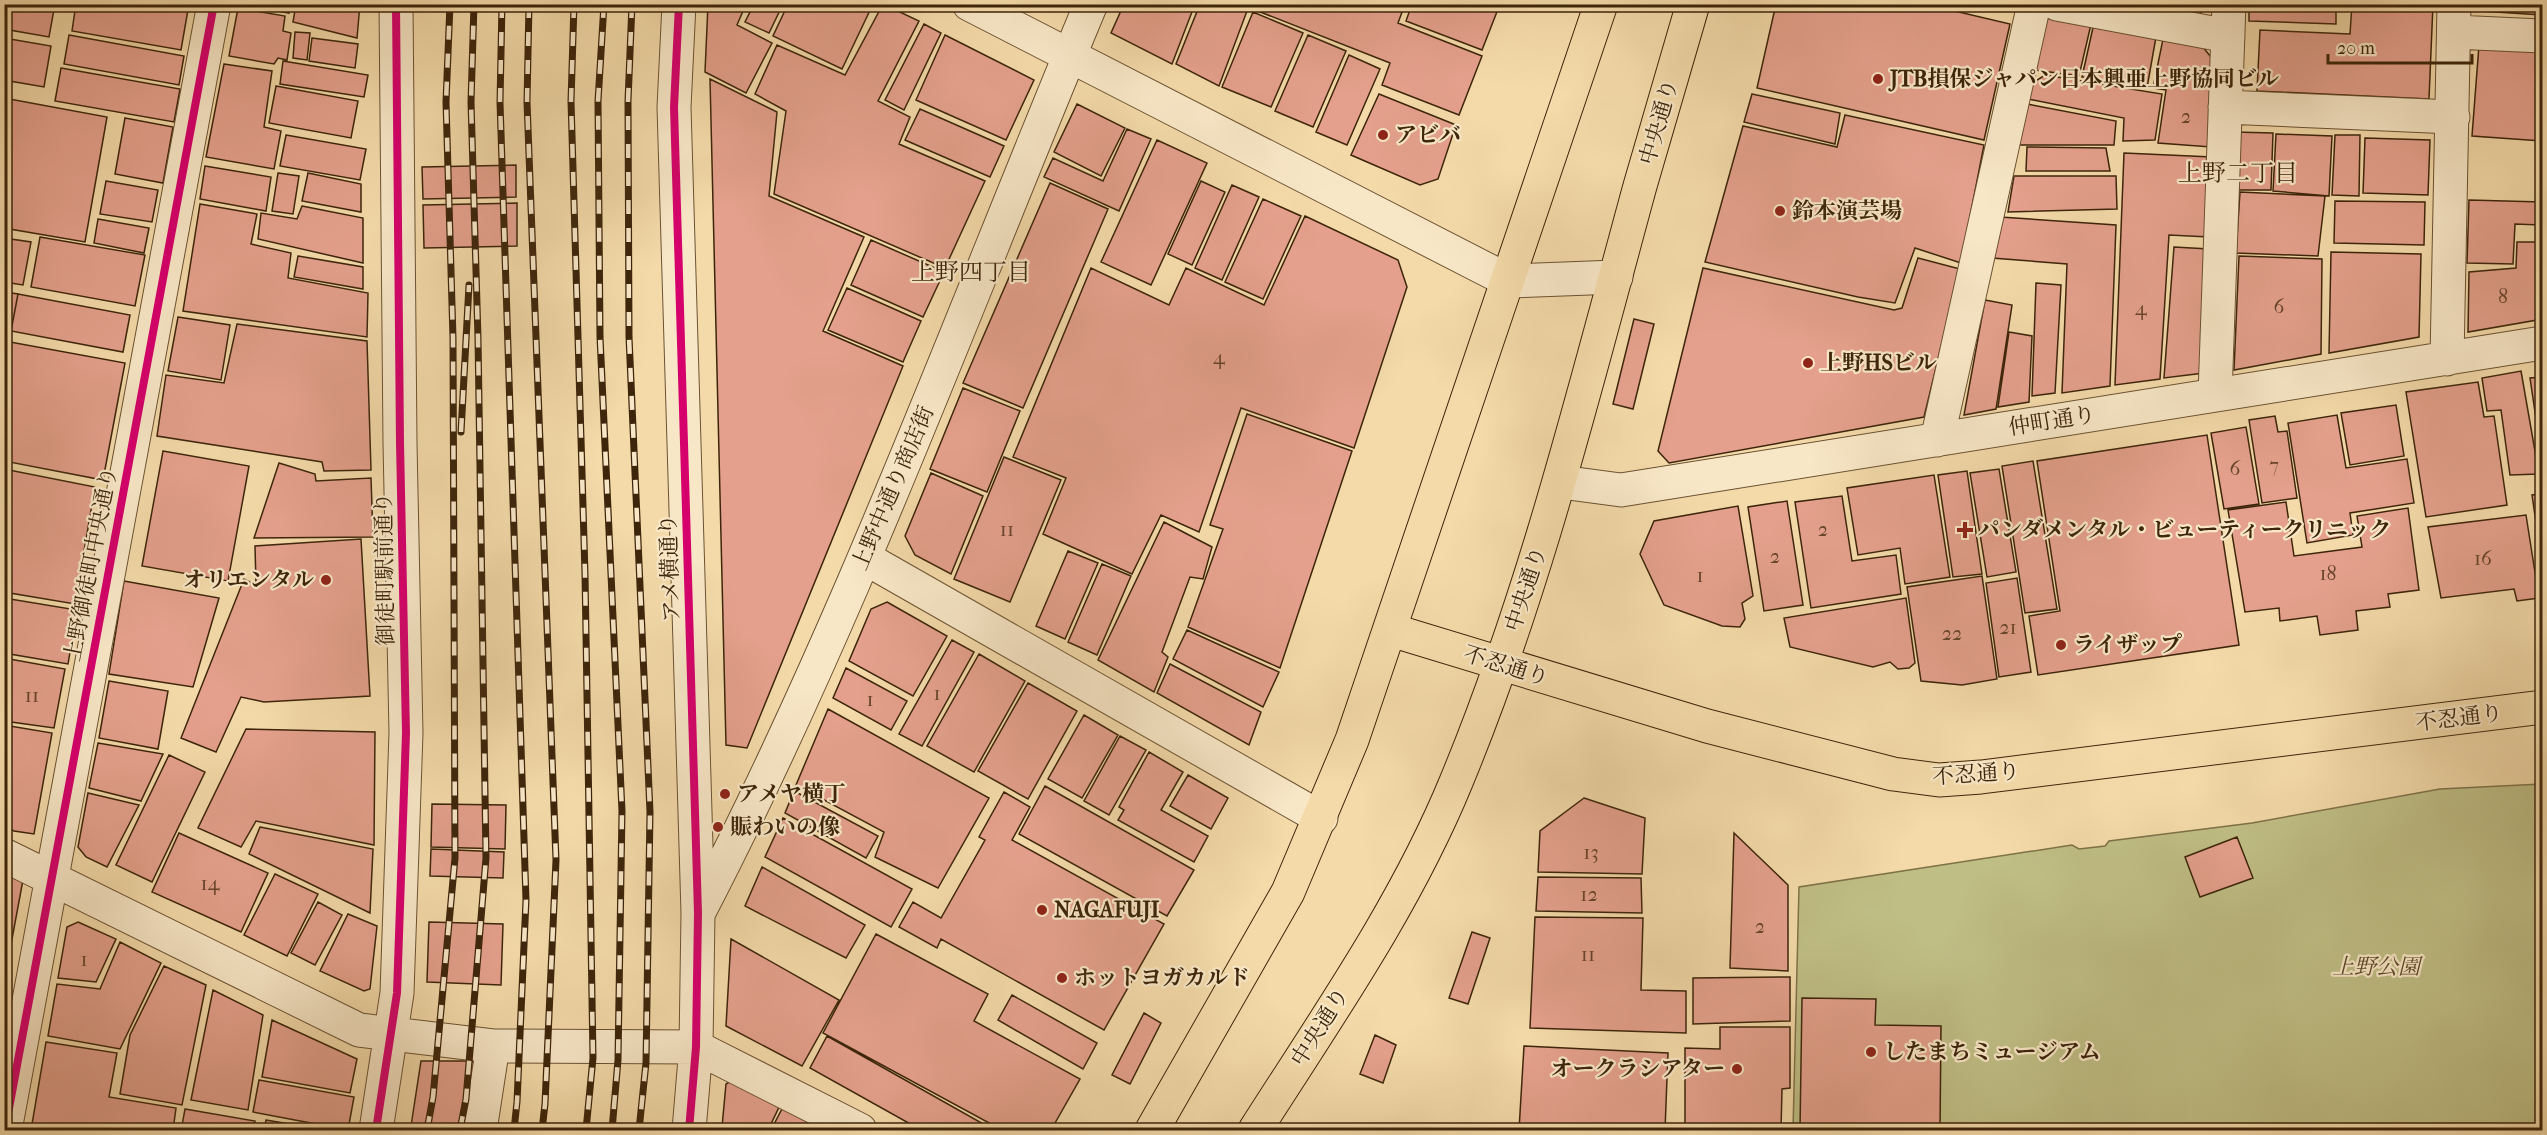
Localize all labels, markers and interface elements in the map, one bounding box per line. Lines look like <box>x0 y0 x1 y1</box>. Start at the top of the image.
scale bar <box>2328 27 2472 65</box>
text: 20 m <box>2337 38 2375 59</box>
place label: JTB損保ジャパン日本興亜上野協同ビル <box>1888 66 2279 92</box>
marker: JTB損保ジャパン日本興亜上野協同ビル <box>1871 72 1885 86</box>
street label: 中央通り <box>1634 76 1684 168</box>
house number: 2 <box>2181 105 2191 128</box>
place label: アビバ <box>1395 122 1461 148</box>
marker: アビバ <box>1376 128 1390 142</box>
district label: 上野二丁目 <box>2178 159 2298 187</box>
place label: 鈴本演芸場 <box>1792 198 1902 224</box>
marker: 鈴本演芸場 <box>1773 204 1787 218</box>
district label: 上野四丁目 <box>911 258 1031 286</box>
house number: 8 <box>2498 285 2508 308</box>
house number: 6 <box>2274 295 2285 318</box>
house number: 4 <box>2135 297 2148 320</box>
house number: 4 <box>1213 346 1226 369</box>
place label: 上野HSビル <box>1820 350 1937 376</box>
marker: 上野HSビル <box>1801 356 1815 370</box>
street label: 仲町通り <box>2007 401 2097 441</box>
street label: 上野中通り商店街 <box>847 402 939 574</box>
house number: 7 <box>2269 454 2279 477</box>
house number: 6 <box>2230 457 2241 480</box>
street label: 上野御徒町中央通り <box>59 464 123 664</box>
street label: 御徒町駅前通り <box>371 492 399 646</box>
street label: アメ横通り <box>655 513 685 623</box>
place label: パンダメンタル・ビューティークリニック <box>1978 517 2391 543</box>
house number: 11 <box>1000 518 1014 541</box>
house number: 2 <box>1818 518 1828 541</box>
marker: パンダメンタル・ビューティークリニック <box>1956 521 1974 539</box>
street label: 中央通り <box>1500 543 1552 635</box>
house number: 2 <box>1770 545 1780 568</box>
house number: 16 <box>2474 547 2492 570</box>
house number: 18 <box>2319 562 2337 585</box>
house number: 1 <box>1696 564 1704 587</box>
place label: オリエンタル <box>183 567 314 593</box>
marker: オリエンタル <box>319 573 333 587</box>
house number: 21 <box>1999 616 2017 639</box>
house number: 22 <box>1942 622 1962 645</box>
place label: ライザップ <box>2073 632 2182 658</box>
marker: ライザップ <box>2054 638 2068 652</box>
street label: 不忍通り <box>1460 641 1552 691</box>
house number: 1 <box>933 682 941 705</box>
house number: 11 <box>25 684 39 707</box>
house number: 1 <box>866 688 874 711</box>
street label: 不忍通り <box>2414 700 2504 736</box>
street label: 不忍通り <box>1931 758 2021 790</box>
place label: アメヤ横丁 <box>737 781 846 807</box>
marker: アメヤ横丁 <box>718 787 732 801</box>
place label: 賑わいの像 <box>730 814 840 840</box>
marker: 賑わいの像 <box>711 820 725 834</box>
house number: 13 <box>1583 841 1599 864</box>
house number: 14 <box>201 872 221 895</box>
house number: 12 <box>1580 883 1598 906</box>
place label: NAGAFUJI <box>1054 897 1160 923</box>
marker: NAGAFUJI <box>1035 903 1049 917</box>
house number: 2 <box>1755 915 1765 938</box>
house number: 11 <box>1581 943 1595 966</box>
house number: 1 <box>80 948 88 971</box>
park label: 上野公園 <box>2332 954 2423 980</box>
place label: ホットヨガカルド <box>1074 965 1250 991</box>
marker: ホットヨガカルド <box>1055 971 1069 985</box>
street label: 中央通り <box>1286 983 1354 1071</box>
place label: したまちミュージアム <box>1883 1039 2101 1065</box>
marker: したまちミュージアム <box>1864 1045 1878 1059</box>
place label: オークラシアター <box>1551 1056 1725 1082</box>
marker: オークラシアター <box>1730 1062 1744 1076</box>

